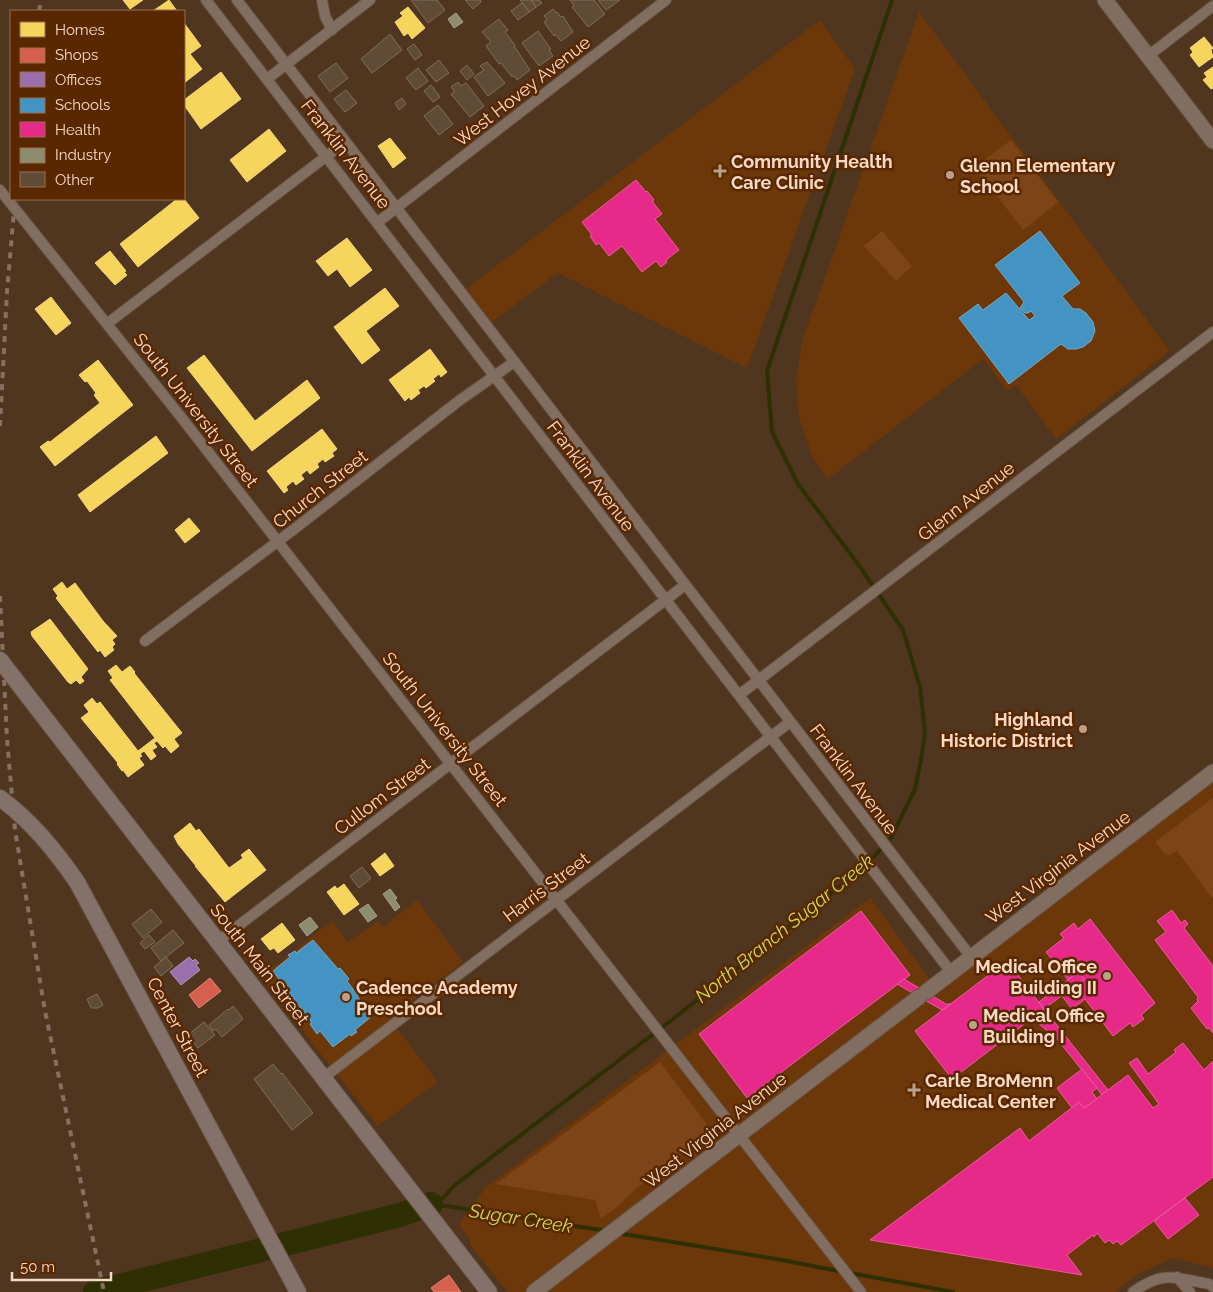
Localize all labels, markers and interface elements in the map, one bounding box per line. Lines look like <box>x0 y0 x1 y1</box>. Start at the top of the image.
legend <box>10 10 185 200</box>
text: Homes <box>55 21 105 39</box>
street label: West Hovey Avenue <box>450 31 595 151</box>
text: Shops <box>55 46 98 64</box>
text: Offices <box>55 71 102 89</box>
street label: Franklin Avenue <box>297 95 395 213</box>
text: Schools <box>55 96 110 114</box>
text: Health <box>55 121 101 139</box>
text: Industry <box>55 146 111 164</box>
place label: Community Health Care Clinic <box>731 151 893 193</box>
place label: Glenn Elementary School <box>960 155 1115 197</box>
marker: Community Health Care Clinic <box>713 164 727 178</box>
marker: Glenn Elementary School <box>944 169 956 181</box>
text: Other <box>55 171 95 189</box>
street label: South University Street <box>129 329 263 491</box>
street label: Franklin Avenue <box>543 417 640 536</box>
street label: Church Street <box>268 445 372 533</box>
street label: Glenn Avenue <box>914 457 1019 545</box>
street label: South University Street <box>378 648 512 810</box>
place label: Highland Historic District <box>941 709 1073 751</box>
street label: Franklin Avenue <box>806 720 903 839</box>
marker: Highland Historic District <box>1077 723 1089 735</box>
street label: Cullom Street <box>330 753 434 839</box>
street label: West Virginia Avenue <box>982 806 1135 928</box>
street label: Harris Street <box>499 848 593 926</box>
water label: North Branch Sugar Creek <box>690 849 878 1007</box>
street label: South Main Street <box>206 899 314 1029</box>
place label: Medical Office Building II <box>975 956 1097 998</box>
marker: Medical Office Building II <box>1101 970 1113 982</box>
street label: Center Street <box>143 973 213 1081</box>
place label: Cadence Academy Preschool <box>356 977 518 1019</box>
marker: Cadence Academy Preschool <box>340 991 352 1003</box>
place label: Medical Office Building I <box>983 1005 1105 1047</box>
marker: Medical Office Building I <box>967 1019 979 1031</box>
street label: West Virginia Avenue <box>639 1067 791 1192</box>
place label: Carle BroMenn Medical Center <box>925 1070 1056 1112</box>
marker: Carle BroMenn Medical Center <box>907 1083 921 1097</box>
water label: Sugar Creek <box>467 1199 574 1237</box>
scale bar <box>12 1250 111 1282</box>
text: 50 m <box>20 1258 55 1276</box>

